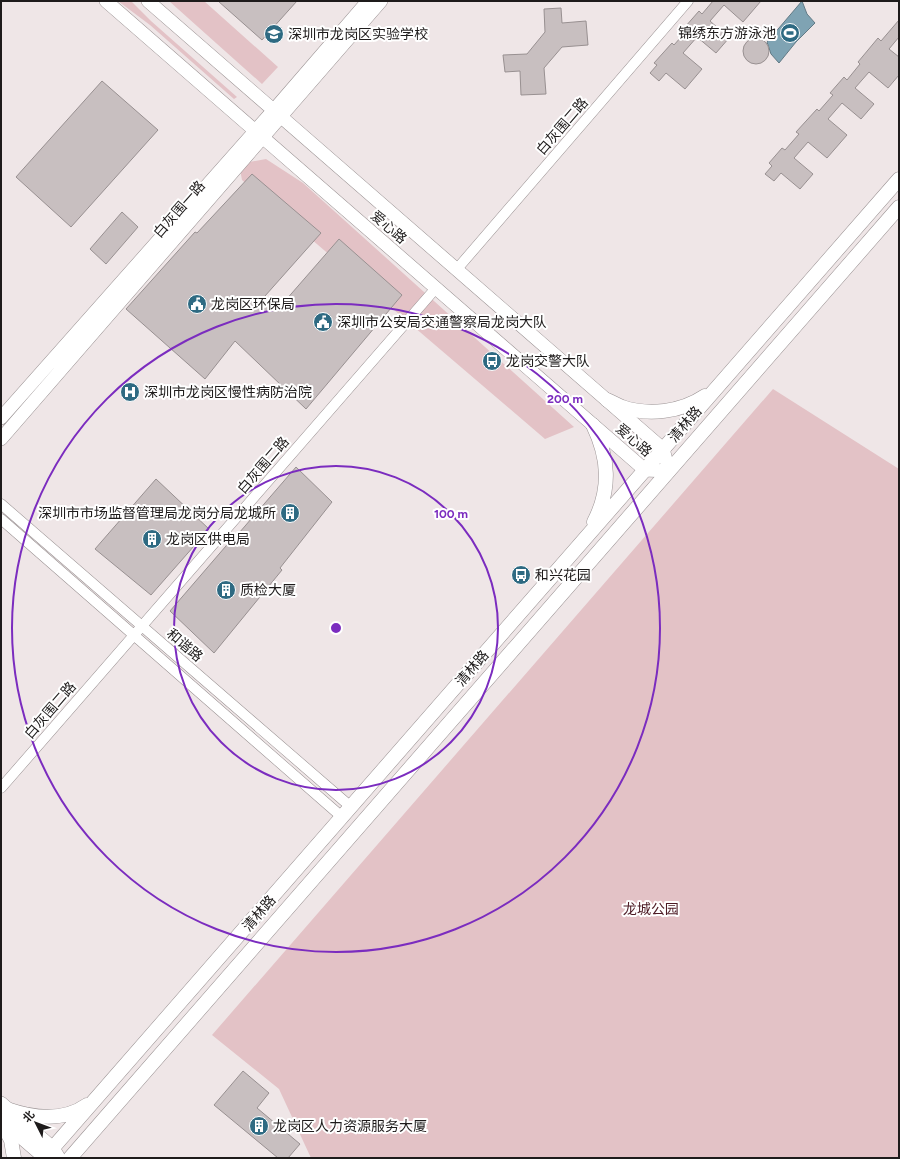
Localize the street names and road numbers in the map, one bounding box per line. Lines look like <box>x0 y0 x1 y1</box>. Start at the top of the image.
street label: 白灰围二路 <box>533 94 592 158</box>
street label: 白灰围一路 <box>150 177 209 241</box>
street label: 爱心路 <box>367 207 410 248</box>
street label: 清林路 <box>665 403 706 446</box>
street label: 爱心路 <box>612 420 655 461</box>
street label: 白灰围二路 <box>234 433 293 497</box>
street label: 和谐路 <box>163 625 206 666</box>
street label: 清林路 <box>452 647 493 690</box>
street label: 白灰围二路 <box>21 678 80 742</box>
street label: 清林路 <box>239 892 280 935</box>

